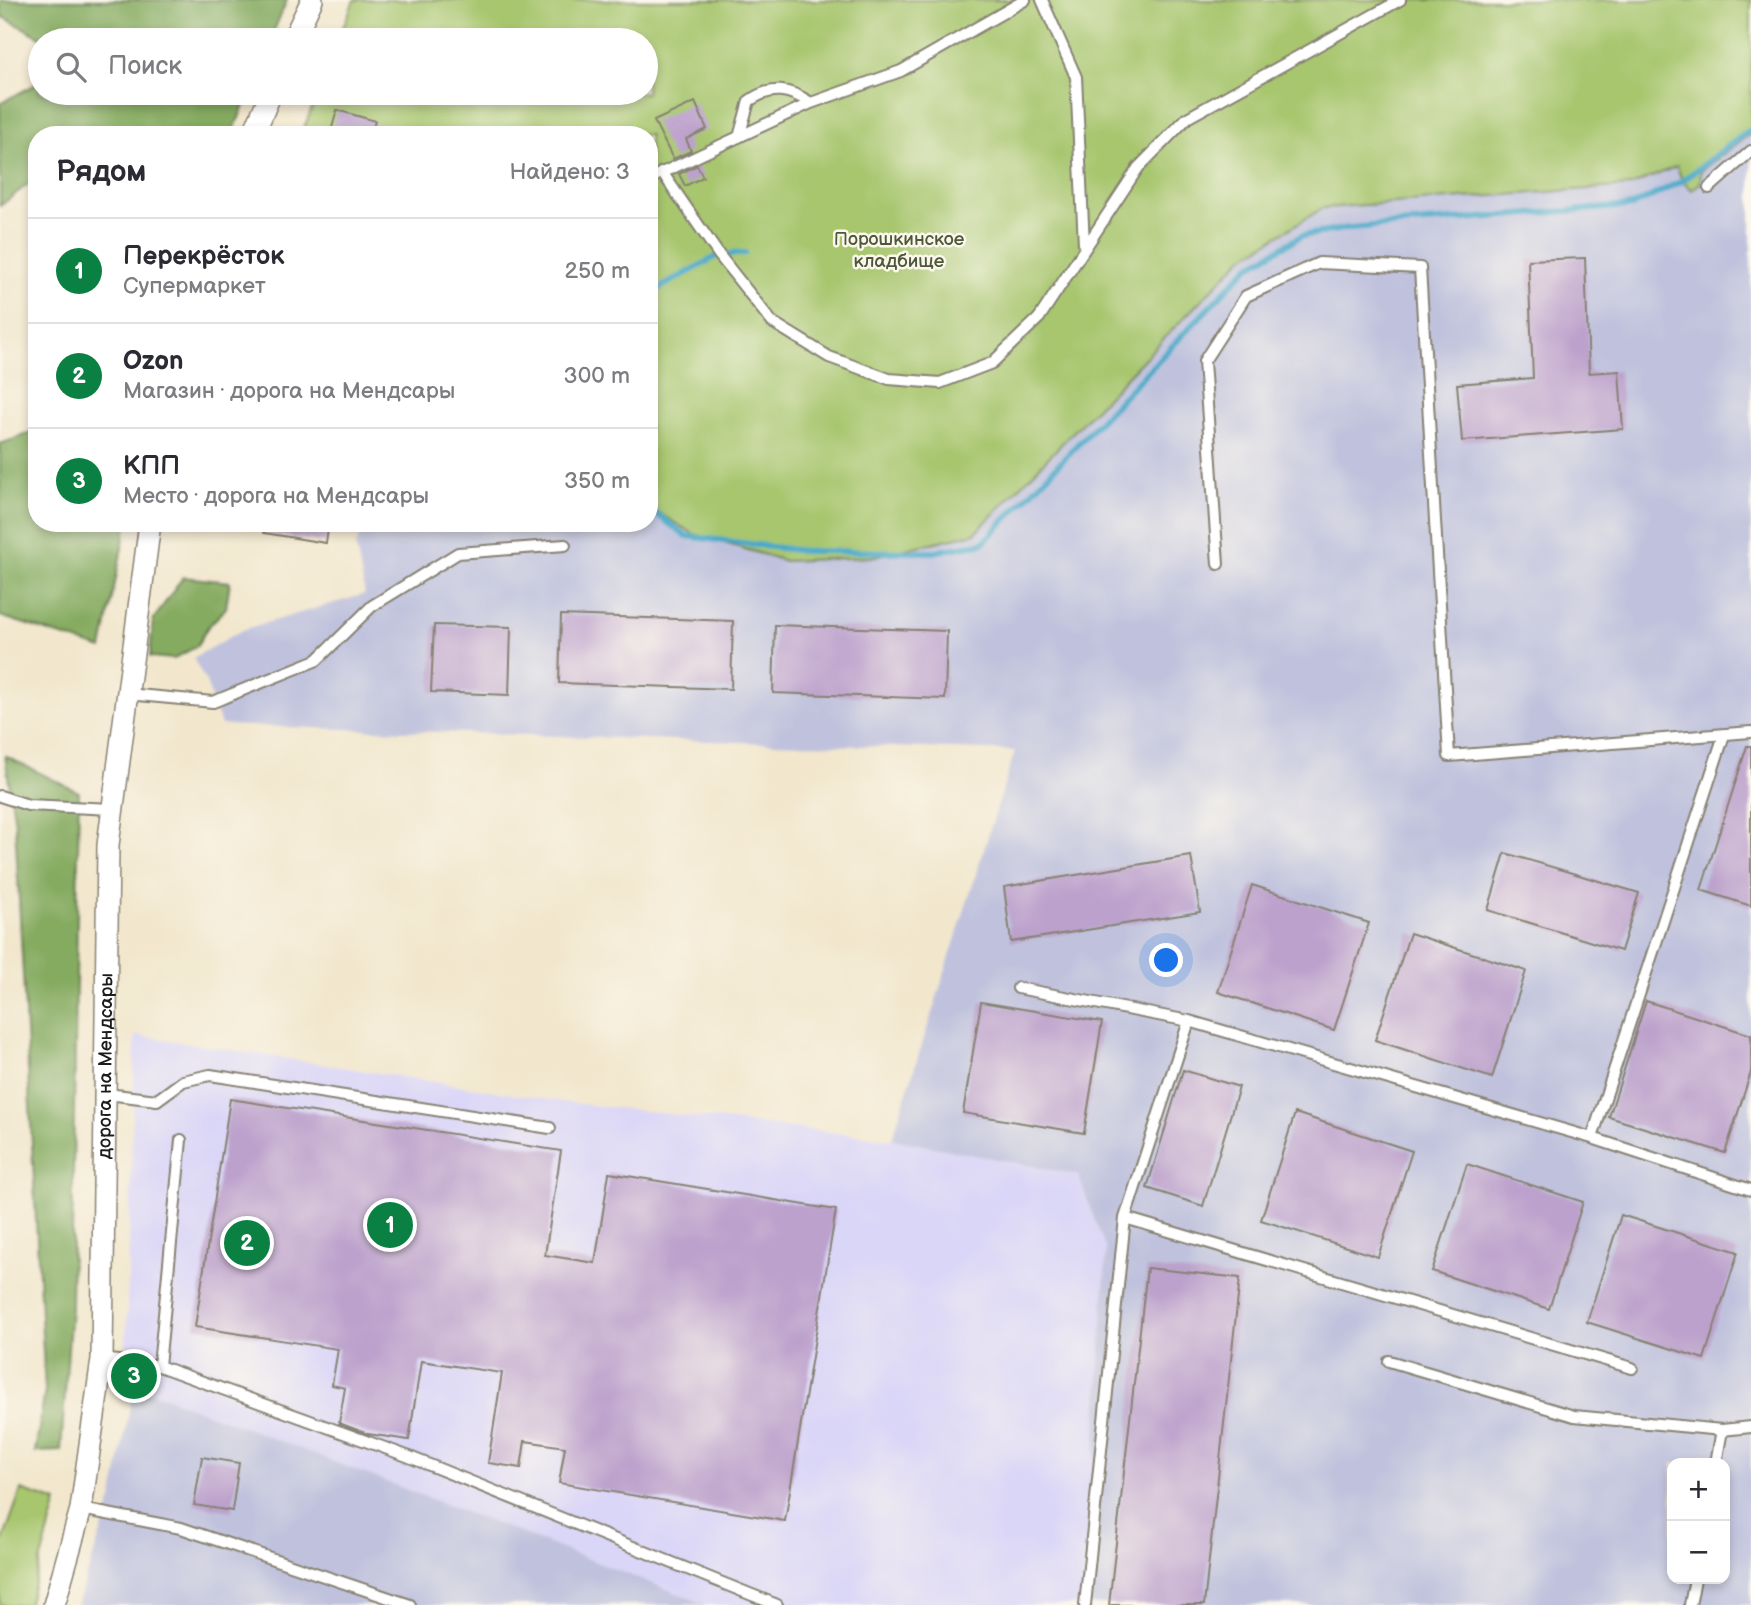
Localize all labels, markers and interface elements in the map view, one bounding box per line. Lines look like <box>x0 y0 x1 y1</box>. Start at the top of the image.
search box <box>28 28 658 105</box>
icon: search <box>52 48 90 86</box>
text: Поиск <box>108 51 182 82</box>
text: Рядом <box>56 154 146 190</box>
text: Найдено: 3 <box>509 158 630 186</box>
park label: Порошкинское кладбище <box>834 228 965 273</box>
text: Перекрёсток <box>123 241 284 272</box>
text: 1 <box>74 257 84 285</box>
text: 250 m <box>564 257 630 285</box>
text: Супермаркет <box>123 272 266 300</box>
text: Ozon <box>123 346 184 377</box>
text: 2 <box>72 362 86 390</box>
text: 300 m <box>564 362 630 390</box>
text: Магазин · дорога на Мендсары <box>123 377 455 405</box>
text: КПП <box>123 451 180 482</box>
text: 3 <box>72 467 86 495</box>
text: 350 m <box>564 467 630 495</box>
text: Место · дорога на Мендсары <box>123 482 429 510</box>
your location <box>1149 943 1183 977</box>
street label: дорога на Мендсары <box>93 973 118 1160</box>
pin: 1 <box>367 1199 413 1251</box>
pin: 2 <box>224 1217 270 1269</box>
pin: 3 <box>111 1350 157 1402</box>
map controls <box>1667 1458 1730 1584</box>
button: + <box>1667 1458 1730 1521</box>
button: − <box>1667 1521 1730 1584</box>

